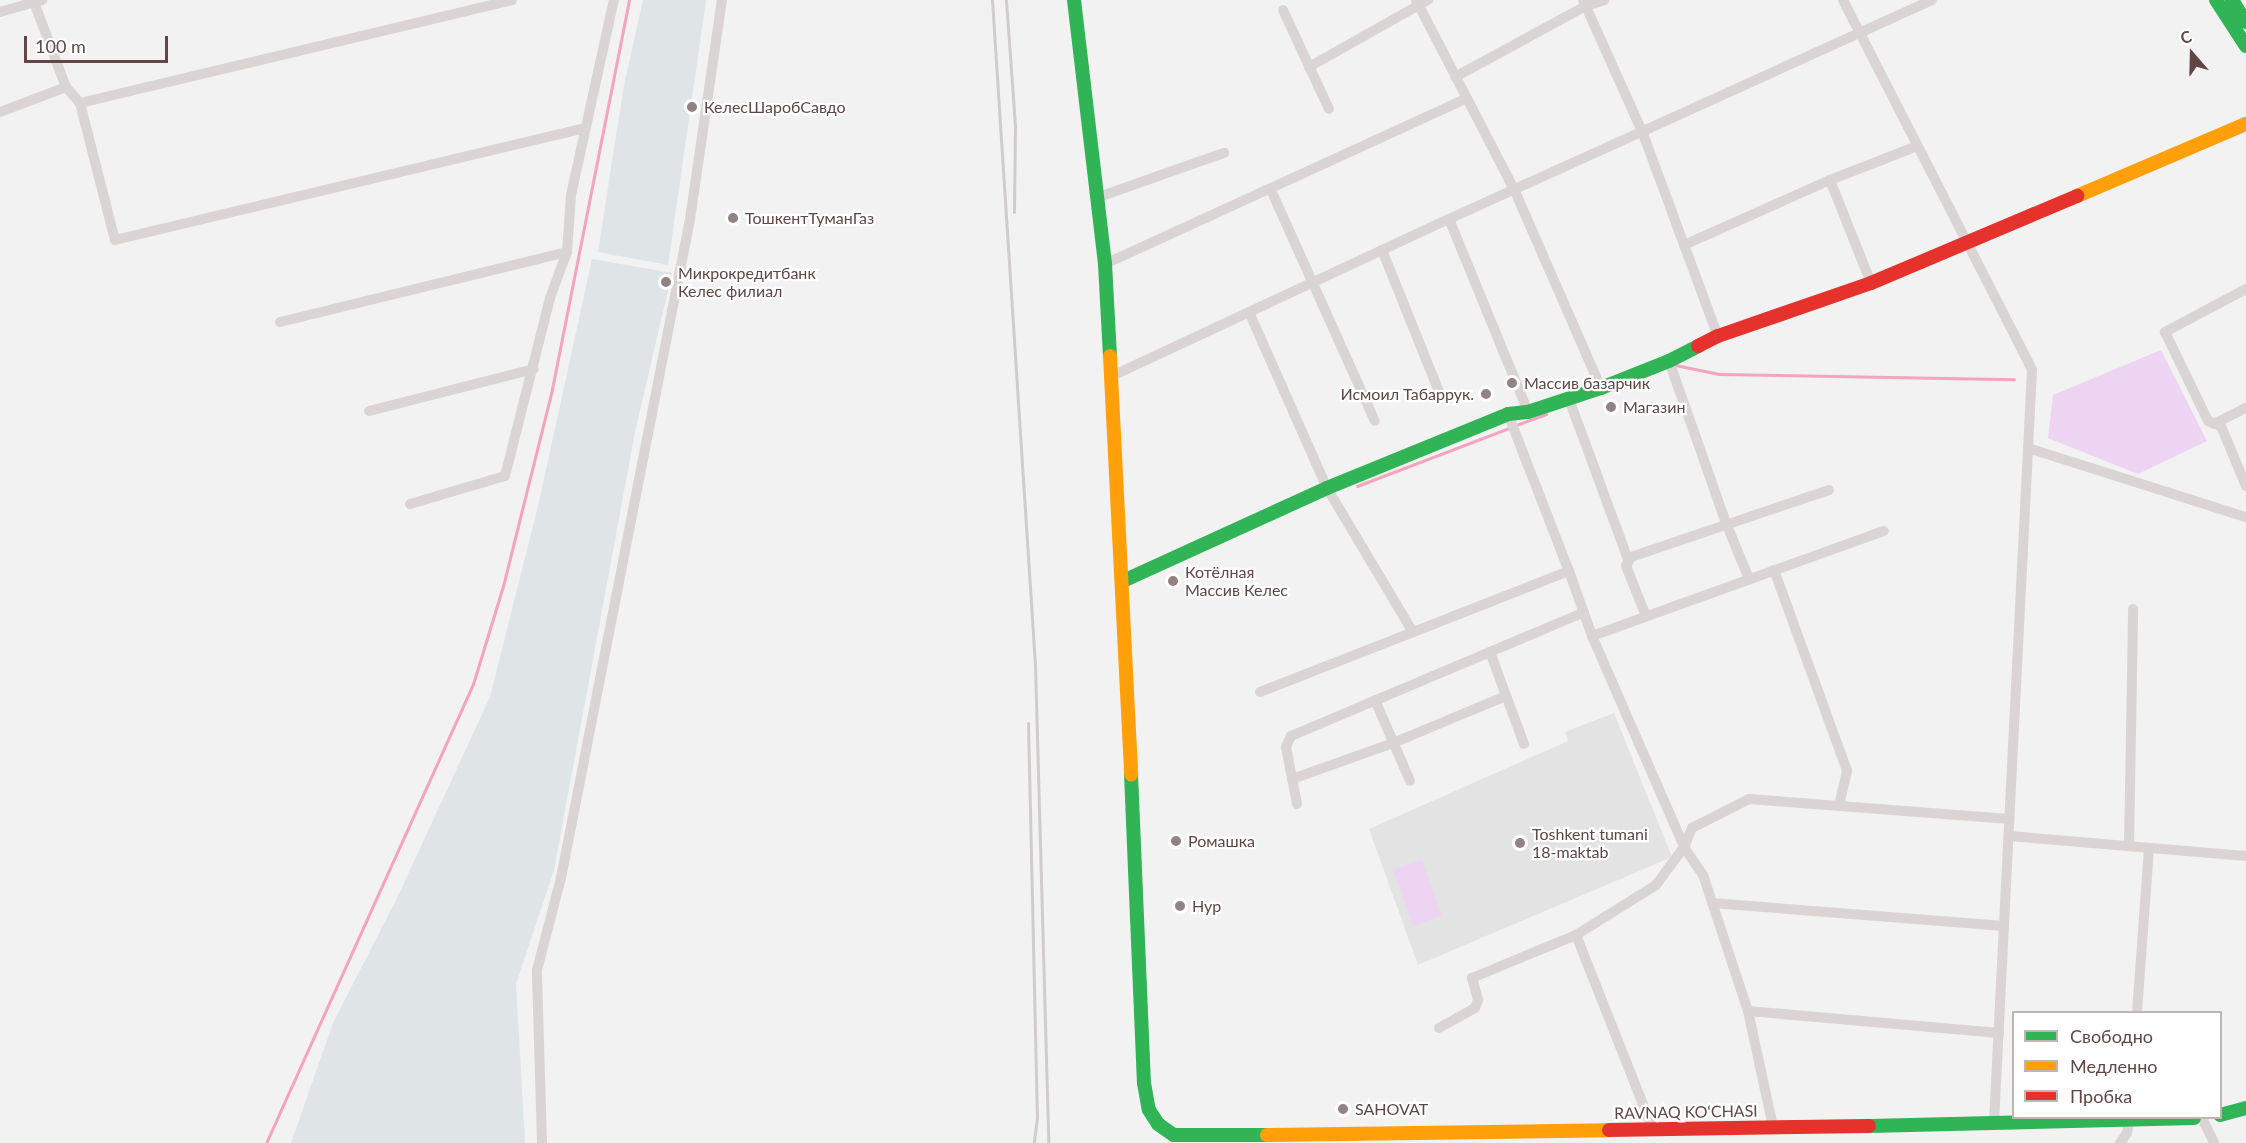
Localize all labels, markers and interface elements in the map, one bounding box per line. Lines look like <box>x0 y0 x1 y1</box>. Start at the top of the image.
scale bar <box>27 24 171 62</box>
north arrow <box>2162 24 2222 84</box>
text: С <box>2177 26 2194 47</box>
text: 100 m <box>35 35 86 57</box>
place label: КелесШаробСавдо <box>704 97 846 117</box>
marker: КелесШаробСавдо <box>685 100 699 114</box>
place label: ТошкентТуманГаз <box>745 208 874 228</box>
marker: ТошкентТуманГаз <box>726 211 740 225</box>
place label: Микрокредитбанк Келес филиал <box>678 263 816 301</box>
marker: Микрокредитбанк Келес филиал <box>659 275 673 289</box>
place label: Массив базарчик <box>1524 373 1650 393</box>
marker: Массив базарчик <box>1505 376 1519 390</box>
place label: Исмоил Табаррук. <box>1340 384 1474 404</box>
marker: Исмоил Табаррук. <box>1479 387 1493 401</box>
place label: Магазин <box>1623 397 1685 417</box>
marker: Магазин <box>1604 400 1618 414</box>
place label: Котёлная Массив Келес <box>1185 562 1288 600</box>
marker: Котёлная Массив Келес <box>1166 574 1180 588</box>
place label: Toshkent tumani 18-maktab <box>1532 824 1648 862</box>
place label: Ромашка <box>1188 831 1255 851</box>
marker: Ромашка <box>1169 834 1183 848</box>
marker: Toshkent tumani 18-maktab <box>1513 836 1527 850</box>
place label: Нур <box>1192 896 1221 916</box>
marker: Нур <box>1173 899 1187 913</box>
legend <box>2012 1011 2222 1119</box>
text: Свободно <box>2070 1025 2153 1047</box>
text: Медленно <box>2070 1055 2158 1077</box>
text: Пробка <box>2070 1085 2132 1107</box>
place label: SAHOVAT <box>1355 1099 1428 1119</box>
street label: RAVNAQ KO‘CHASI <box>1614 1101 1758 1123</box>
marker: SAHOVAT <box>1336 1102 1350 1116</box>

